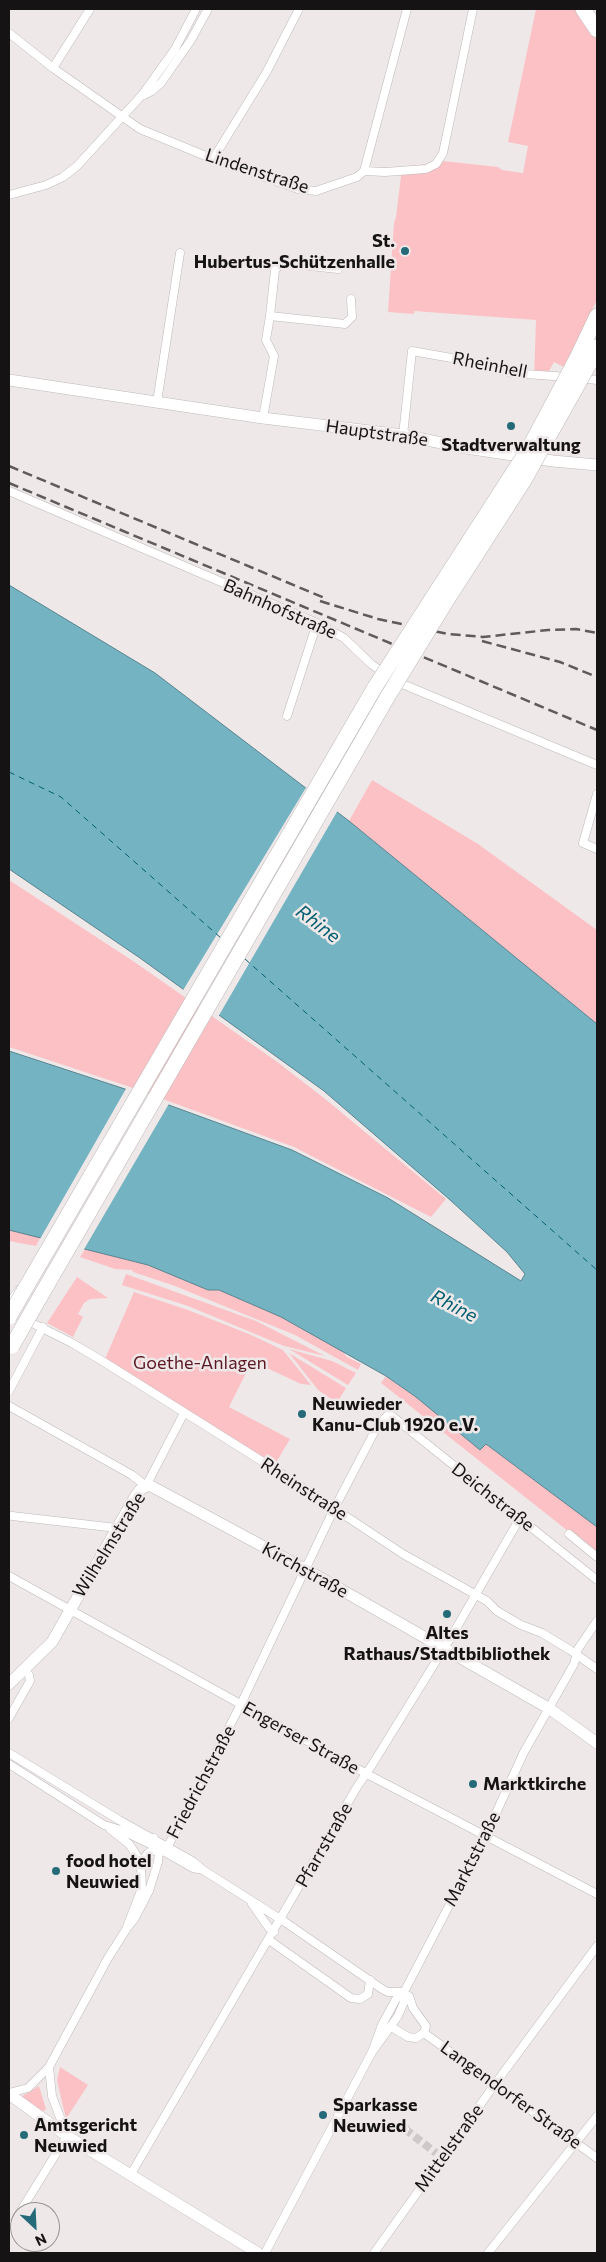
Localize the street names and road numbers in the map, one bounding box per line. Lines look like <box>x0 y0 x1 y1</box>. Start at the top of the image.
street label: Lindenstraße <box>202 144 312 198</box>
street label: Rheinhell <box>451 347 529 383</box>
street label: Hauptstraße <box>324 415 430 451</box>
street label: Bahnhofstraße <box>220 574 340 644</box>
street label: Rheinstraße <box>257 1453 351 1525</box>
street label: Deichstraße <box>447 1458 539 1536</box>
street label: Wilhelmstraße <box>68 1488 150 1602</box>
street label: Kirchstraße <box>258 1537 352 1603</box>
street label: Engerser Straße <box>239 1697 363 1779</box>
street label: Friedrichstraße <box>162 1722 240 1842</box>
street label: Pfarrstraße <box>291 1799 357 1891</box>
street label: Marktstraße <box>439 1808 505 1910</box>
street label: Langendorfer Straße <box>436 2037 586 2153</box>
street label: Mittelstraße <box>410 2100 488 2196</box>

